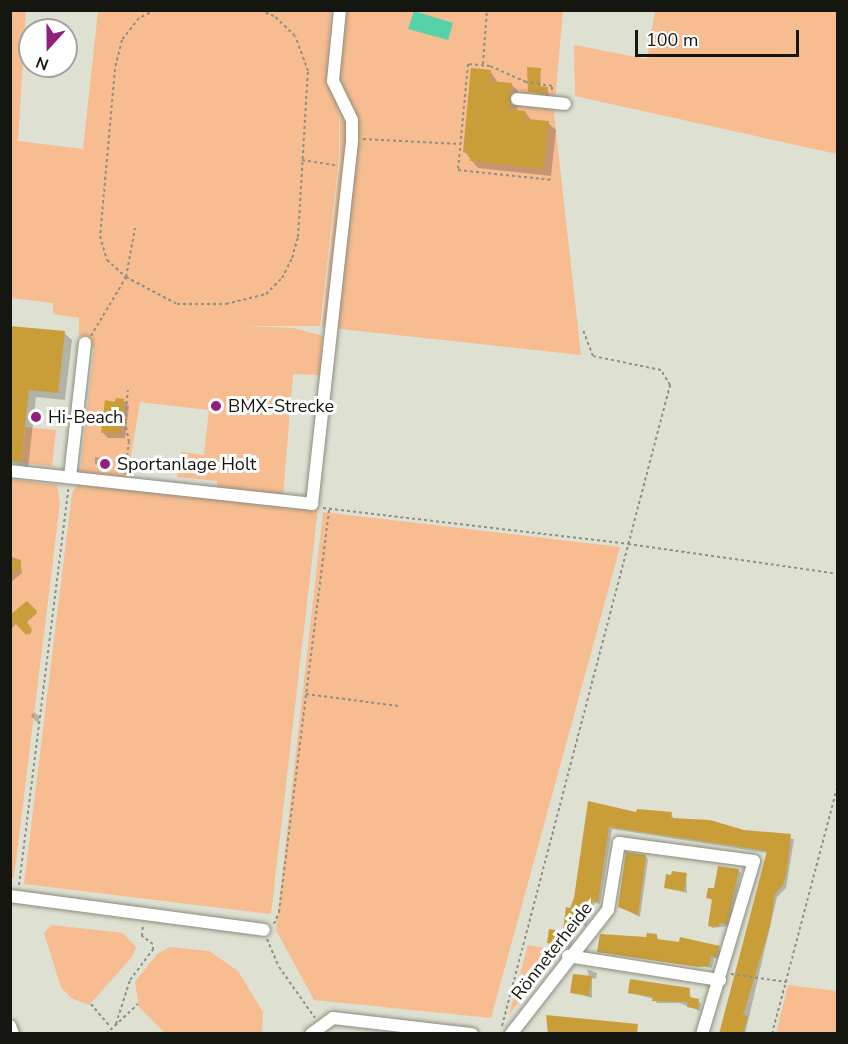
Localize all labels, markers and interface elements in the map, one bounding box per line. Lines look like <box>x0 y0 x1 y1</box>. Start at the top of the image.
north arrow <box>18 18 78 78</box>
scale bar <box>638 18 802 56</box>
text: 100 m <box>646 28 698 52</box>
text: N <box>33 51 52 75</box>
place label: BMX-Strecke <box>228 395 334 417</box>
marker: BMX-Strecke <box>209 399 223 413</box>
place label: Hi-Beach <box>48 406 123 428</box>
marker: Hi-Beach <box>29 410 43 424</box>
place label: Sportanlage Holt <box>117 453 256 475</box>
marker: Sportanlage Holt <box>98 457 112 471</box>
street label: Rönneterheide <box>507 898 597 1004</box>

